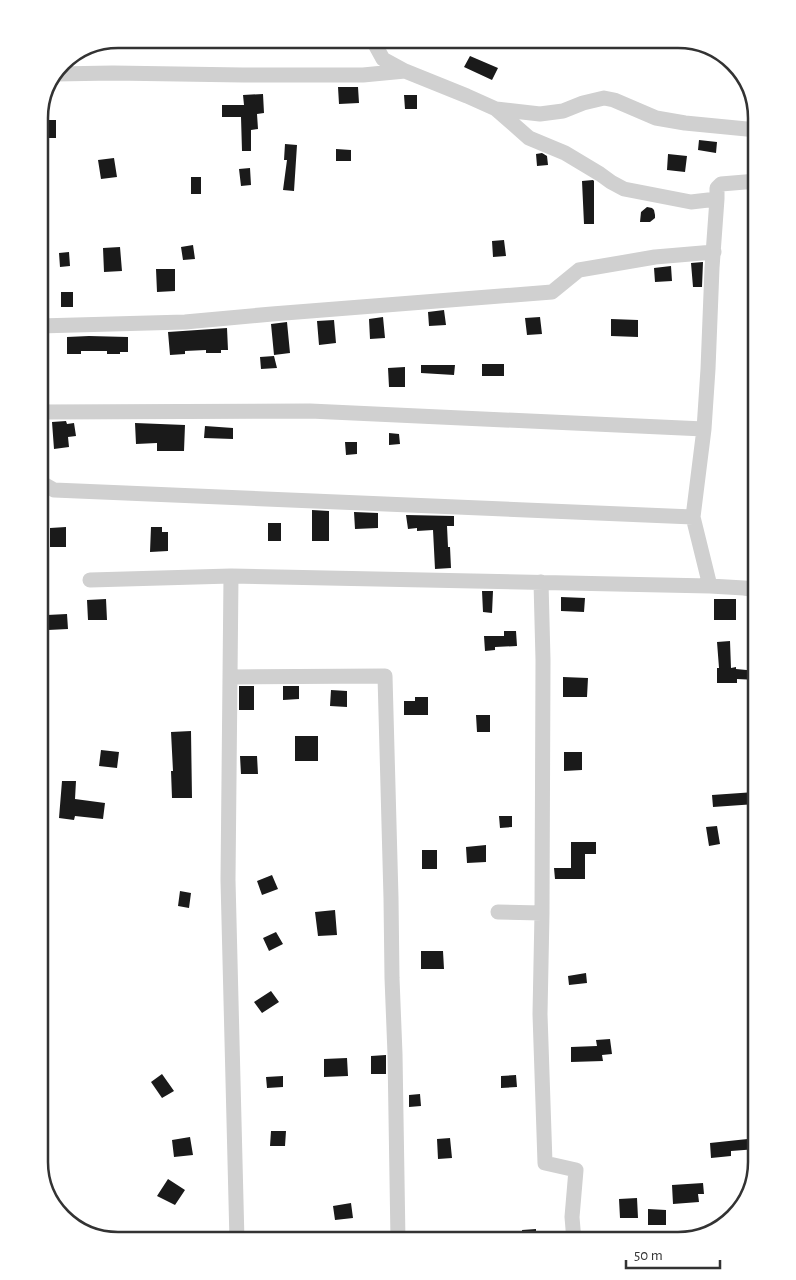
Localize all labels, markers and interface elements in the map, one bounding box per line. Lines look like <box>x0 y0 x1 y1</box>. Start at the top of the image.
scale bar <box>626 1238 720 1270</box>
text: 50 m <box>634 1248 663 1263</box>

